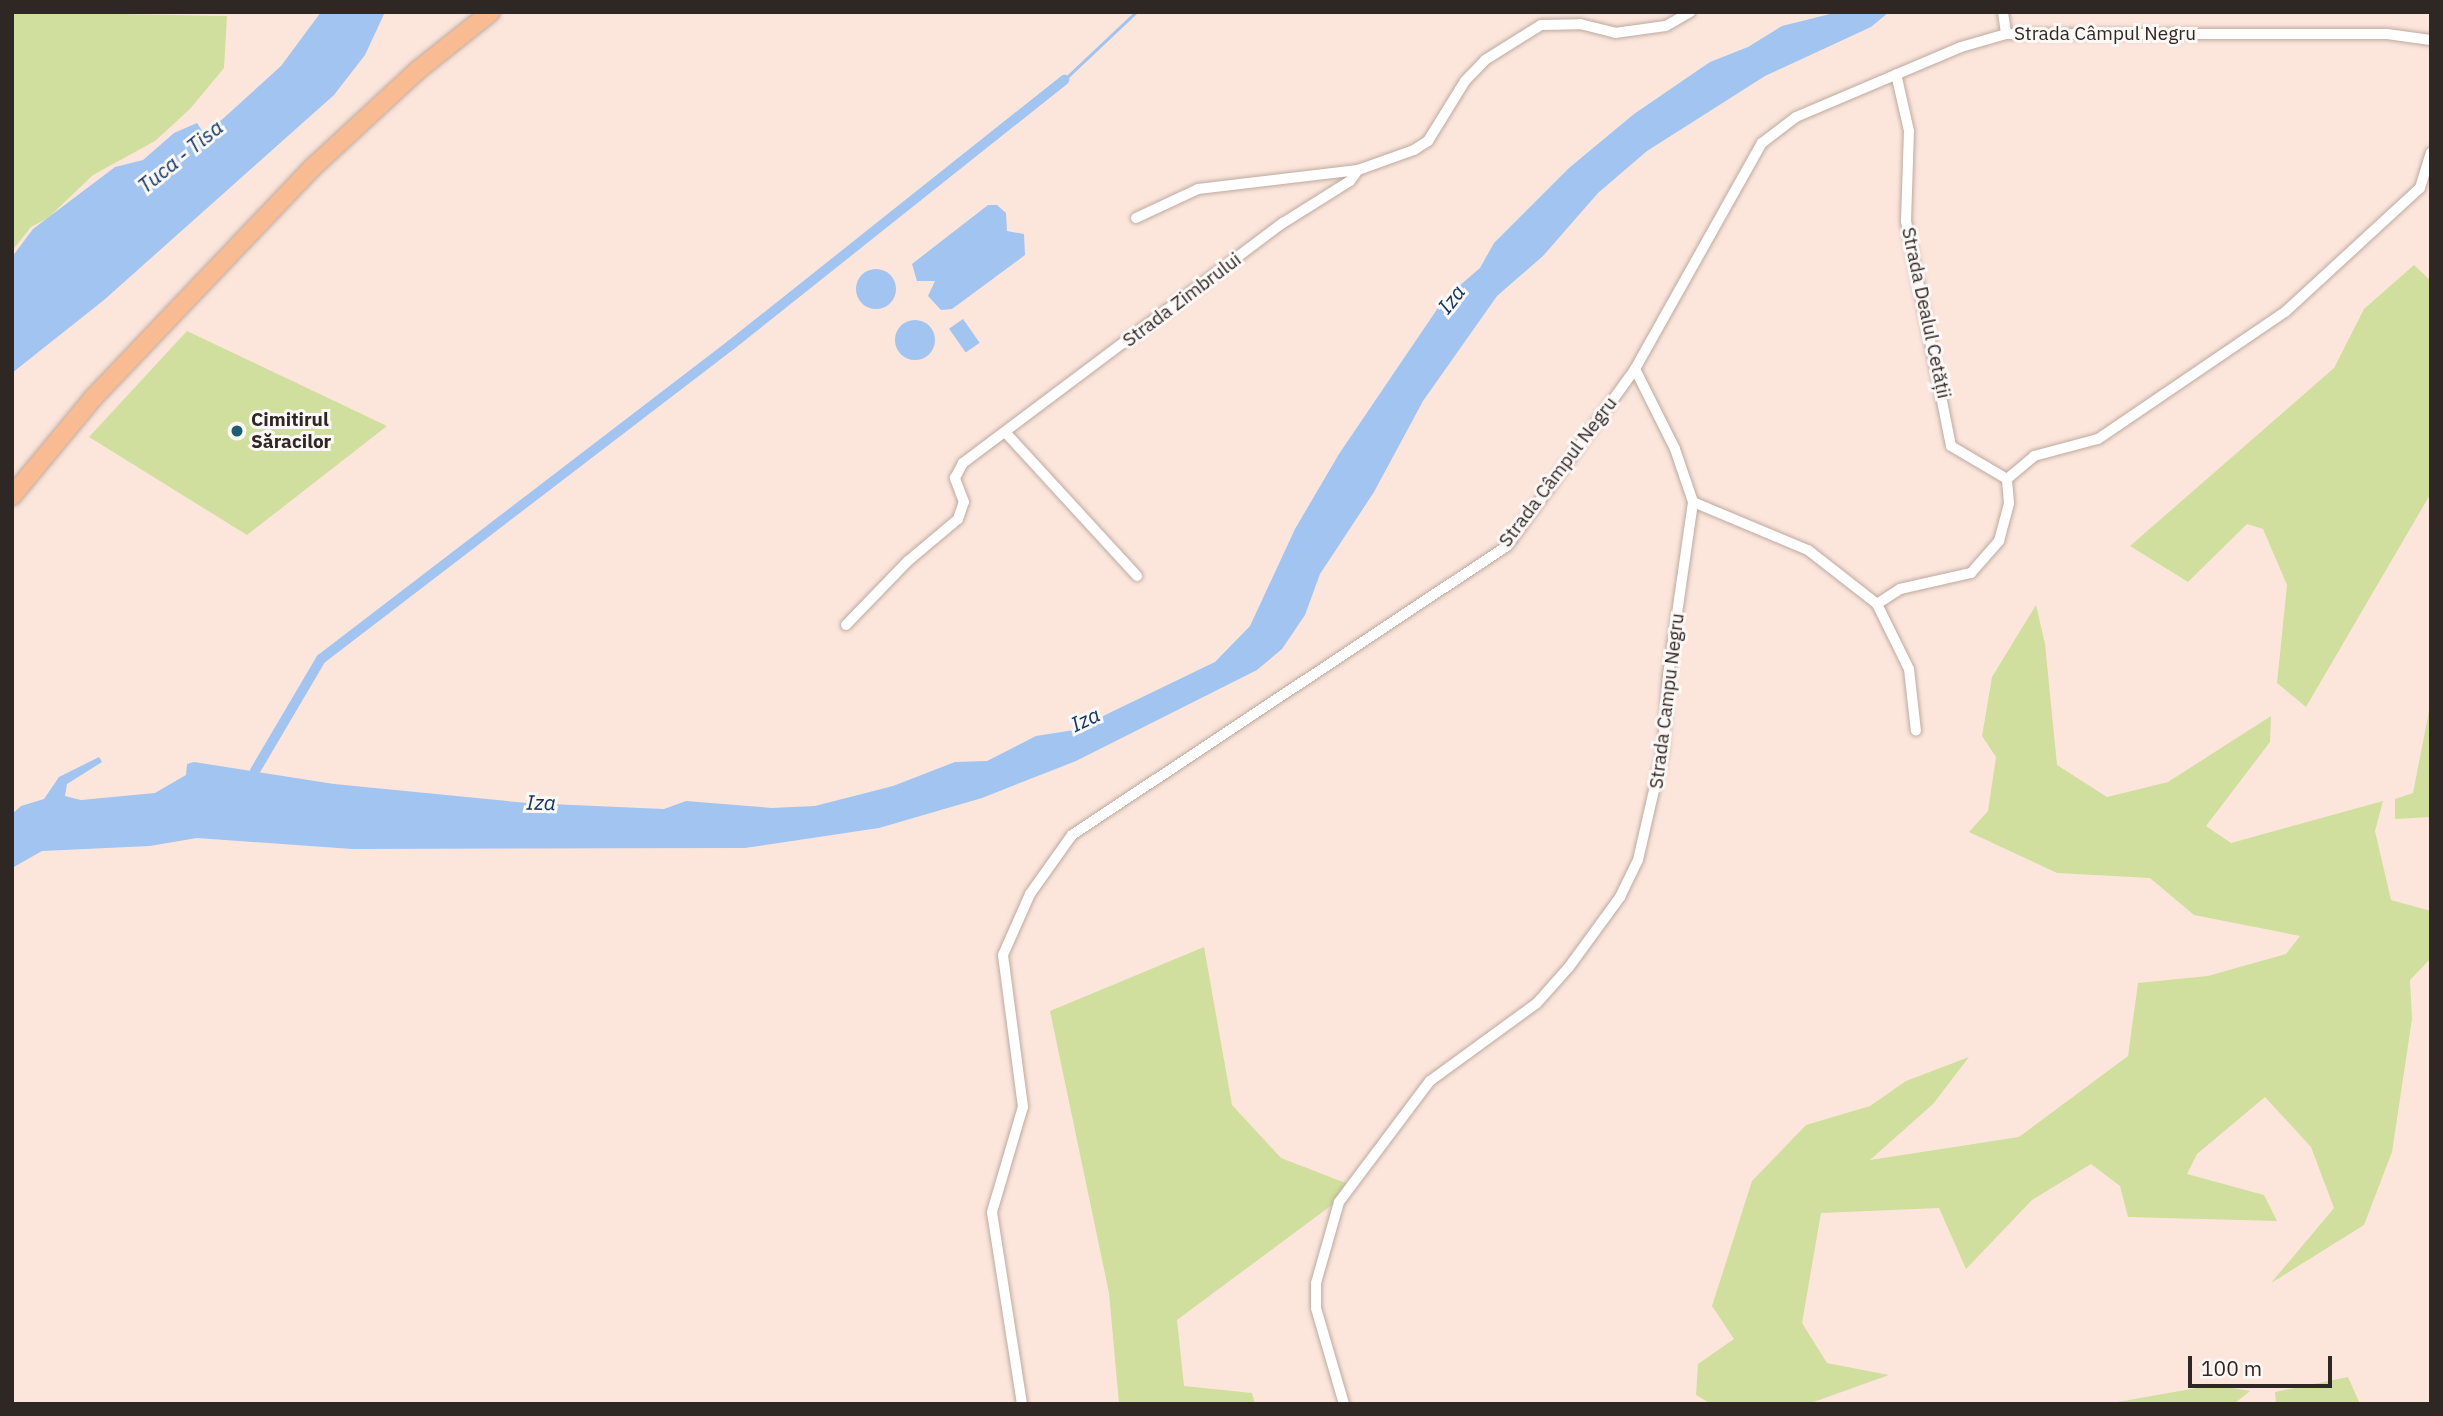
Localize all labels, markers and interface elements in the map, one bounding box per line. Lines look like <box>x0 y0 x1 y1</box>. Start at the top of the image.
street label: Strada Câmpul Negru <box>2014 23 2196 45</box>
water label: Тиса - Tisa <box>132 114 228 198</box>
street label: Strada Dealul Cetății <box>1897 225 1955 401</box>
street label: Strada Zimbrului <box>1118 248 1246 352</box>
water label: Iza <box>1432 280 1470 318</box>
street label: Strada Câmpul Negru <box>1494 392 1622 552</box>
place label: Cimitirul Săracilor <box>251 409 331 453</box>
marker: Cimitirul Săracilor <box>229 423 245 439</box>
street label: Strada Campu Negru <box>1645 612 1689 790</box>
water label: Iza <box>1066 701 1104 737</box>
water label: Iza <box>526 789 556 815</box>
scale bar <box>2191 1342 2334 1386</box>
text: 100 m <box>2201 1354 2262 1382</box>

